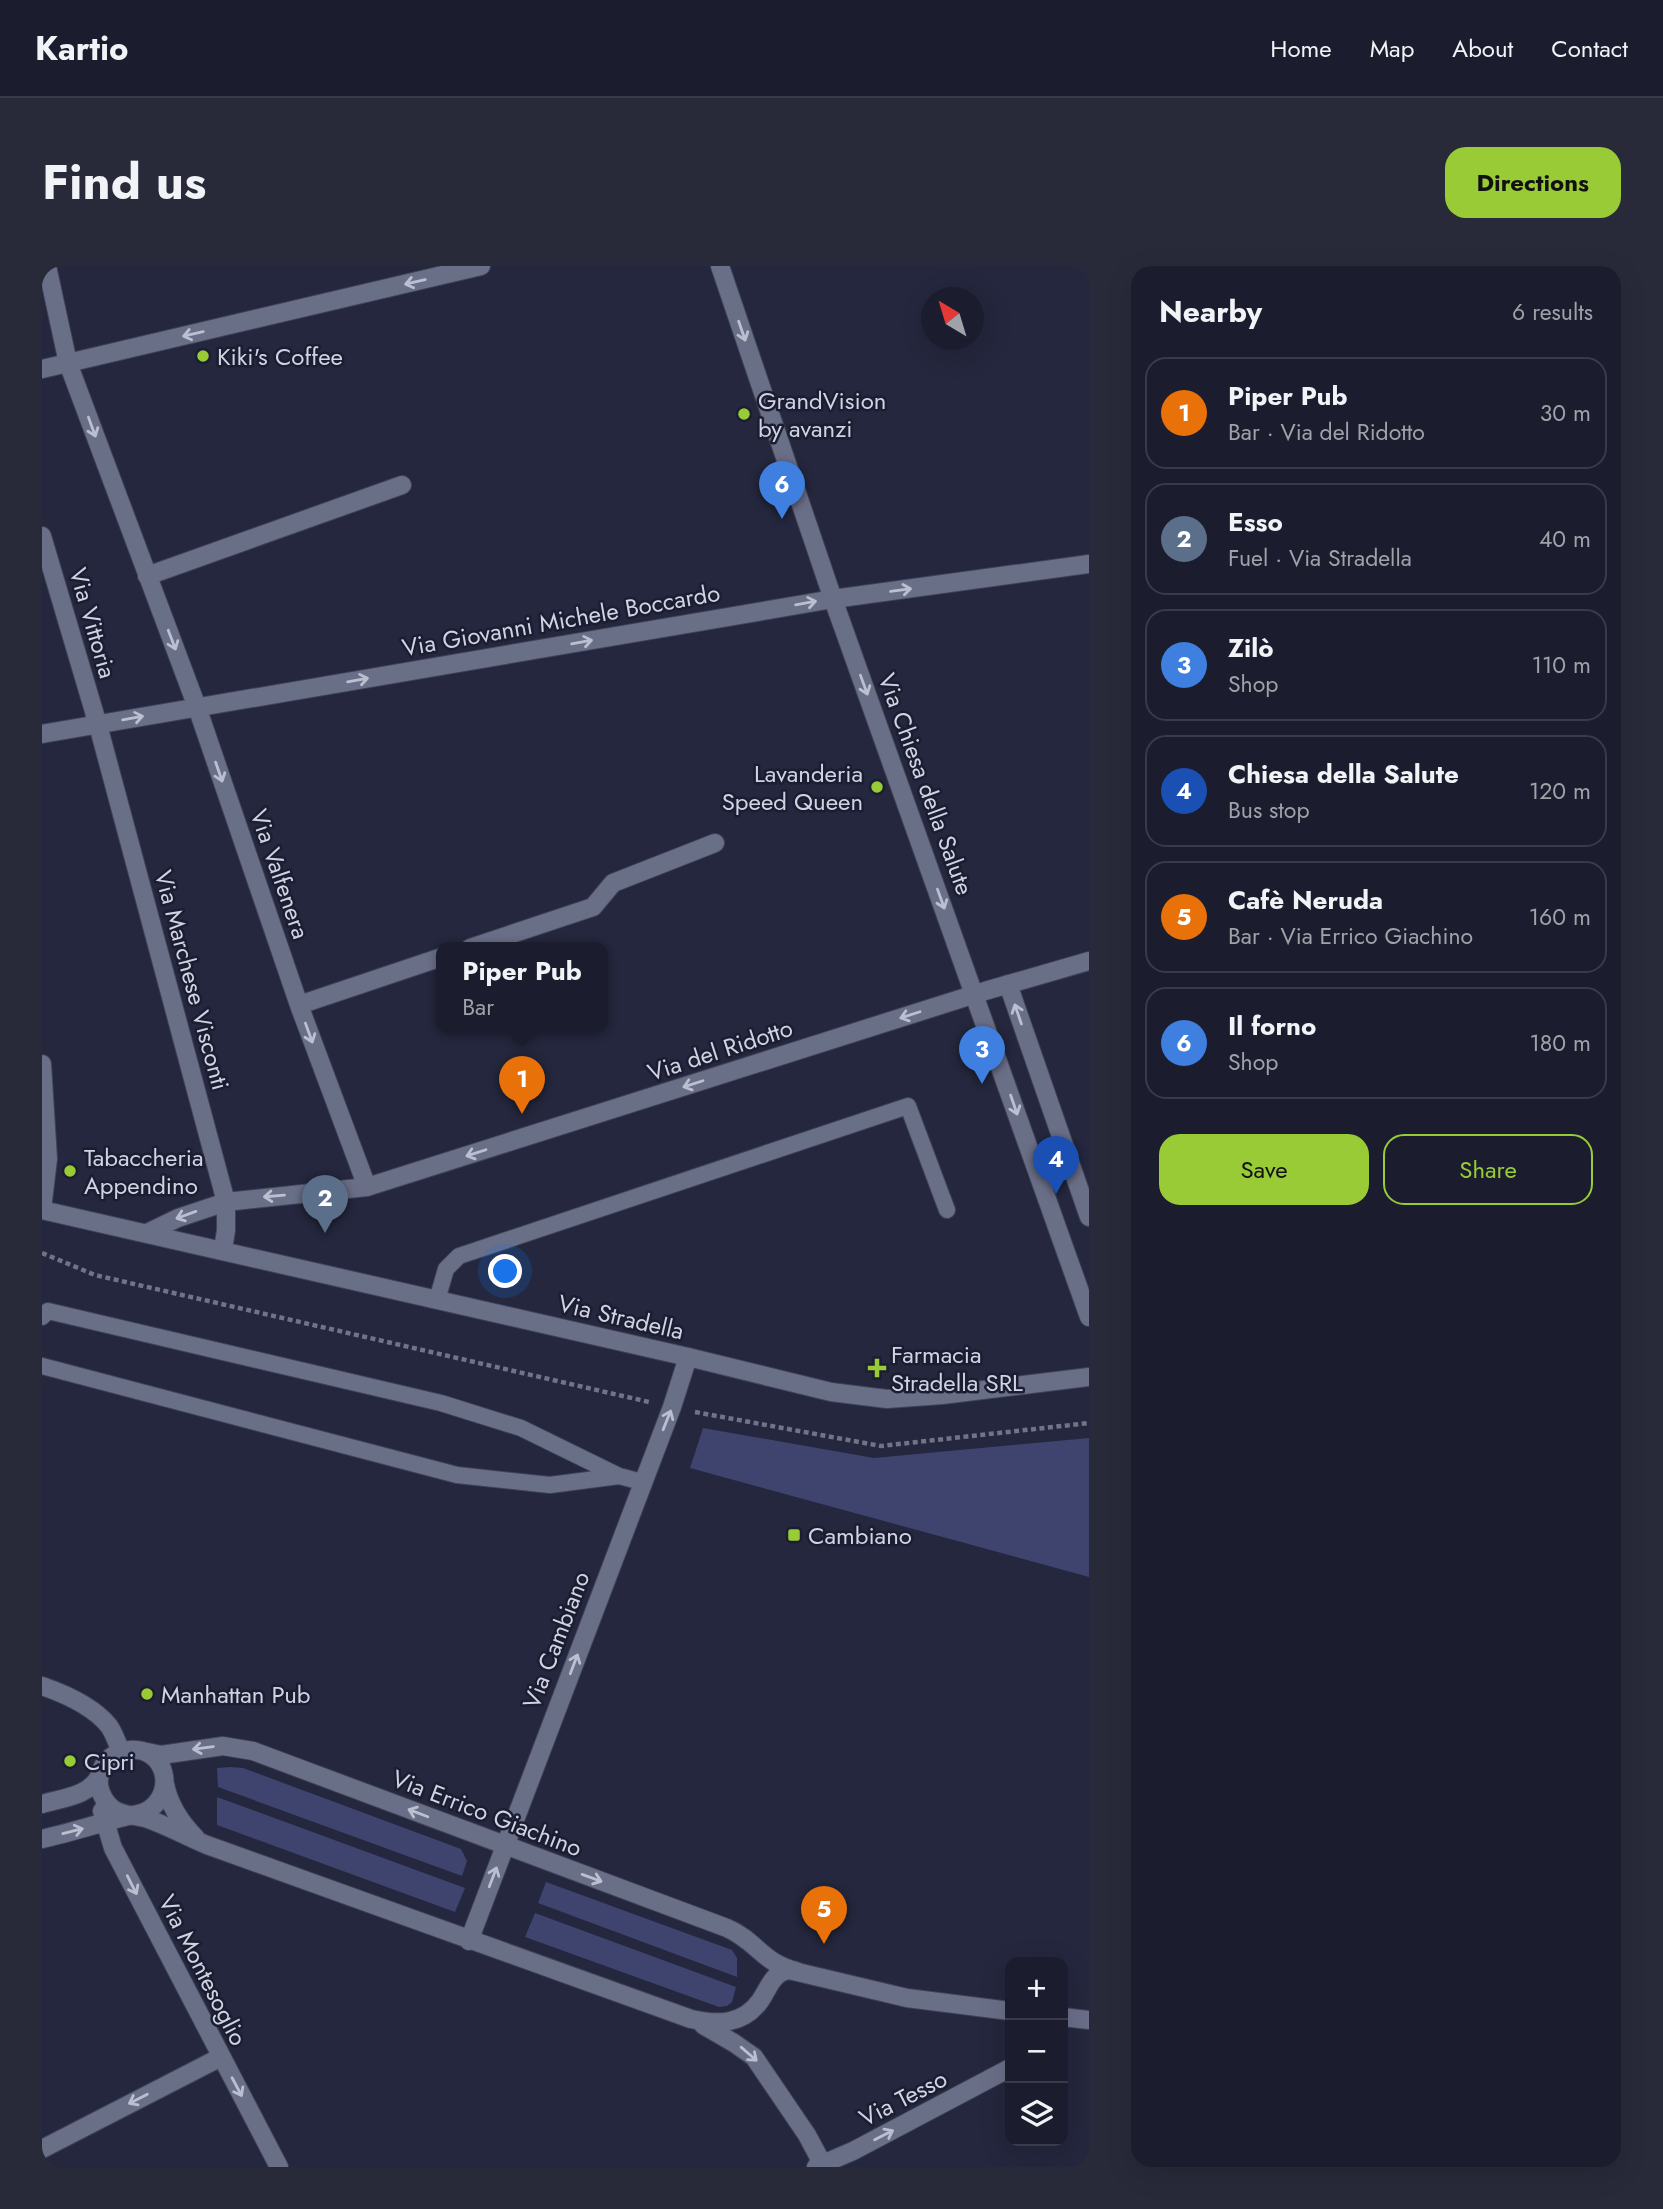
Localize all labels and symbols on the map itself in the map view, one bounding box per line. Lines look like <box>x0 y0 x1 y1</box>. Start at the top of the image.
one-way arrow <box>404 275 427 289</box>
north arrow <box>921 287 984 350</box>
one-way arrow <box>737 319 749 341</box>
one-way arrow <box>183 328 205 341</box>
place label: Kiki's Coffee <box>217 339 343 374</box>
marker: Kiki's Coffee <box>195 348 211 364</box>
place label: GrandVision by avanzi <box>758 383 886 446</box>
marker: GrandVision by avanzi <box>736 406 752 422</box>
one-way arrow <box>87 416 99 438</box>
pin: 6 <box>759 461 805 519</box>
street label: Via Vittoria <box>61 564 125 682</box>
street label: Via Giovanni Michele Boccardo <box>399 575 723 665</box>
one-way arrow <box>889 583 912 596</box>
one-way arrow <box>794 596 817 609</box>
one-way arrow <box>166 629 179 651</box>
one-way arrow <box>570 635 593 648</box>
street label: Via Chiesa della Salute <box>870 668 982 900</box>
one-way arrow <box>346 673 369 686</box>
one-way arrow <box>859 673 871 695</box>
one-way arrow <box>122 711 144 724</box>
place label: Lavanderia Speed Queen <box>722 756 863 819</box>
one-way arrow <box>213 761 226 783</box>
marker: Lavanderia Speed Queen <box>869 779 885 795</box>
street label: Via Valfenera <box>241 804 319 944</box>
street label: Via Marchese Visconti <box>146 866 238 1094</box>
one-way arrow <box>936 887 948 909</box>
one-way arrow <box>1011 1003 1023 1025</box>
street label: Via del Ridotto <box>643 1010 797 1090</box>
one-way arrow <box>899 1010 921 1023</box>
one-way arrow <box>304 1022 317 1044</box>
pin: 3 <box>959 1026 1005 1084</box>
pin: 1 <box>499 1056 545 1114</box>
one-way arrow <box>682 1078 704 1091</box>
one-way arrow <box>1009 1094 1021 1116</box>
pin: 4 <box>1033 1136 1079 1194</box>
place label: Tabaccheria Appendino <box>84 1140 203 1203</box>
one-way arrow <box>465 1147 487 1160</box>
marker: Tabaccheria Appendino <box>62 1163 78 1179</box>
pin: 2 <box>302 1175 348 1233</box>
one-way arrow <box>263 1190 286 1203</box>
one-way arrow <box>176 1210 197 1223</box>
your location <box>488 1254 522 1288</box>
street label: Via Stradella <box>555 1286 687 1348</box>
place label: Farmacia Stradella SRL <box>891 1337 1023 1400</box>
marker: Farmacia Stradella SRL <box>869 1360 885 1376</box>
one-way arrow <box>661 1410 674 1431</box>
place label: Cambiano <box>808 1518 912 1553</box>
marker: Cambiano <box>786 1527 802 1543</box>
street label: Via Cambiano <box>514 1566 598 1714</box>
one-way arrow <box>568 1653 581 1675</box>
place label: Manhattan Pub <box>161 1677 311 1712</box>
marker: Manhattan Pub <box>139 1686 155 1702</box>
one-way arrow <box>192 1742 215 1755</box>
place label: Cipri <box>84 1744 135 1779</box>
marker: Cipri <box>62 1753 78 1769</box>
street label: Via Errico Giachino <box>387 1761 587 1865</box>
one-way arrow <box>408 1806 430 1818</box>
one-way arrow <box>61 1824 84 1837</box>
one-way arrow <box>488 1866 501 1888</box>
one-way arrow <box>581 1873 602 1885</box>
one-way arrow <box>125 1874 139 1895</box>
pin: 5 <box>801 1886 847 1944</box>
street label: Via Montesoglio <box>150 1888 256 2052</box>
one-way arrow <box>740 2046 758 2062</box>
street label: Via Tesso <box>853 2061 953 2135</box>
one-way arrow <box>230 2076 244 2097</box>
one-way arrow <box>128 2093 149 2107</box>
one-way arrow <box>873 2128 894 2142</box>

